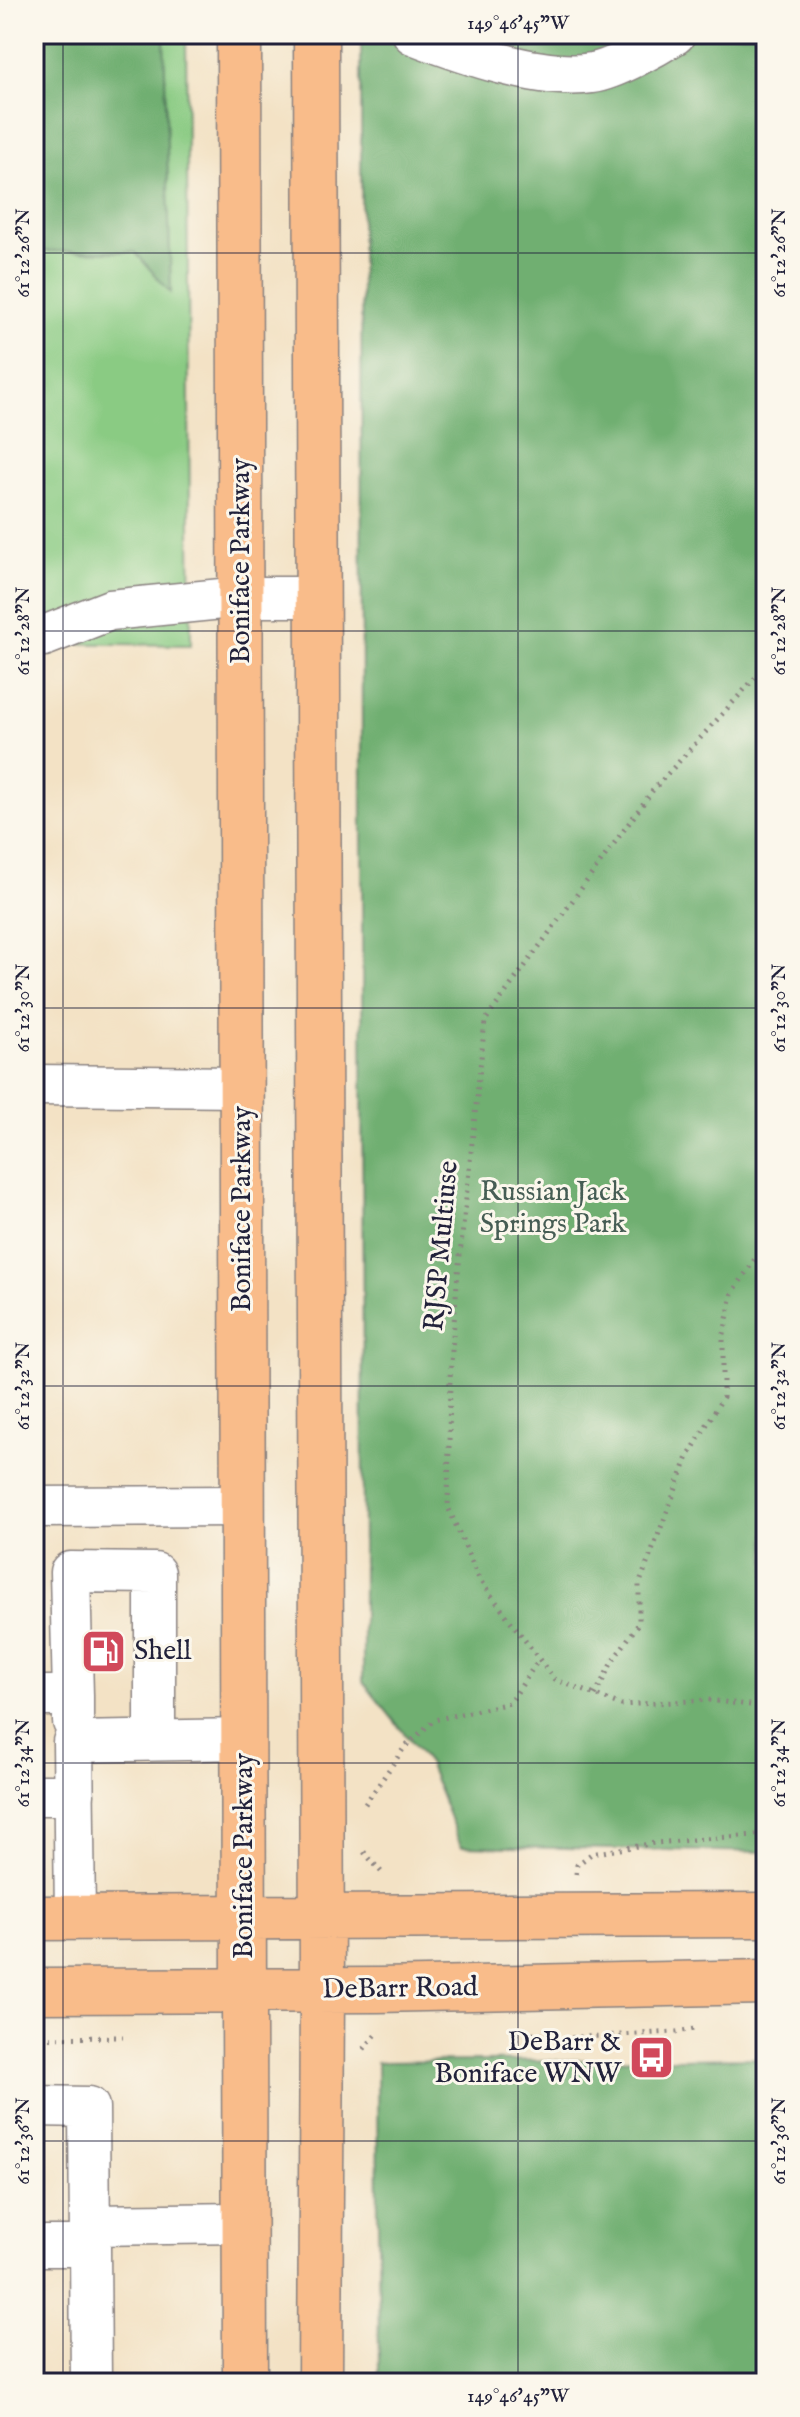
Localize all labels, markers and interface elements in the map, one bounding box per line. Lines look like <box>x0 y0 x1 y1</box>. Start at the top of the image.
text: 149°46'45"W <box>467 11 570 36</box>
text: 61°12'26"N <box>11 208 36 298</box>
text: 61°12'26"N <box>767 208 792 298</box>
street label: Boniface Parkway <box>224 458 259 664</box>
text: 61°12'28"N <box>11 587 36 675</box>
text: 61°12'28"N <box>767 587 792 675</box>
text: 61°12'30"N <box>11 964 36 1053</box>
text: 61°12'30"N <box>767 964 792 1053</box>
street label: Boniface Parkway <box>225 1106 260 1312</box>
street label: RJSP Multiuse <box>417 1159 467 1333</box>
park label: Russian Jack Springs Park <box>480 1175 627 1242</box>
text: 61°12'32"N <box>11 1342 36 1430</box>
text: 61°12'32"N <box>767 1342 792 1430</box>
fuel station icon: Shell <box>79 1627 127 1675</box>
place label: Shell <box>134 1634 192 1669</box>
text: 61°12'34"N <box>11 1719 36 1807</box>
text: 61°12'34"N <box>767 1719 792 1807</box>
street label: Boniface Parkway <box>227 1753 262 1959</box>
street label: DeBarr Road <box>322 1970 478 2008</box>
place label: DeBarr & Boniface WNW <box>434 2025 622 2092</box>
bus stop icon: DeBarr & Boniface WNW <box>628 2034 676 2082</box>
text: 61°12'36"N <box>11 2097 36 2185</box>
text: 61°12'36"N <box>767 2097 792 2185</box>
text: 149°46'45"W <box>467 2384 570 2409</box>

